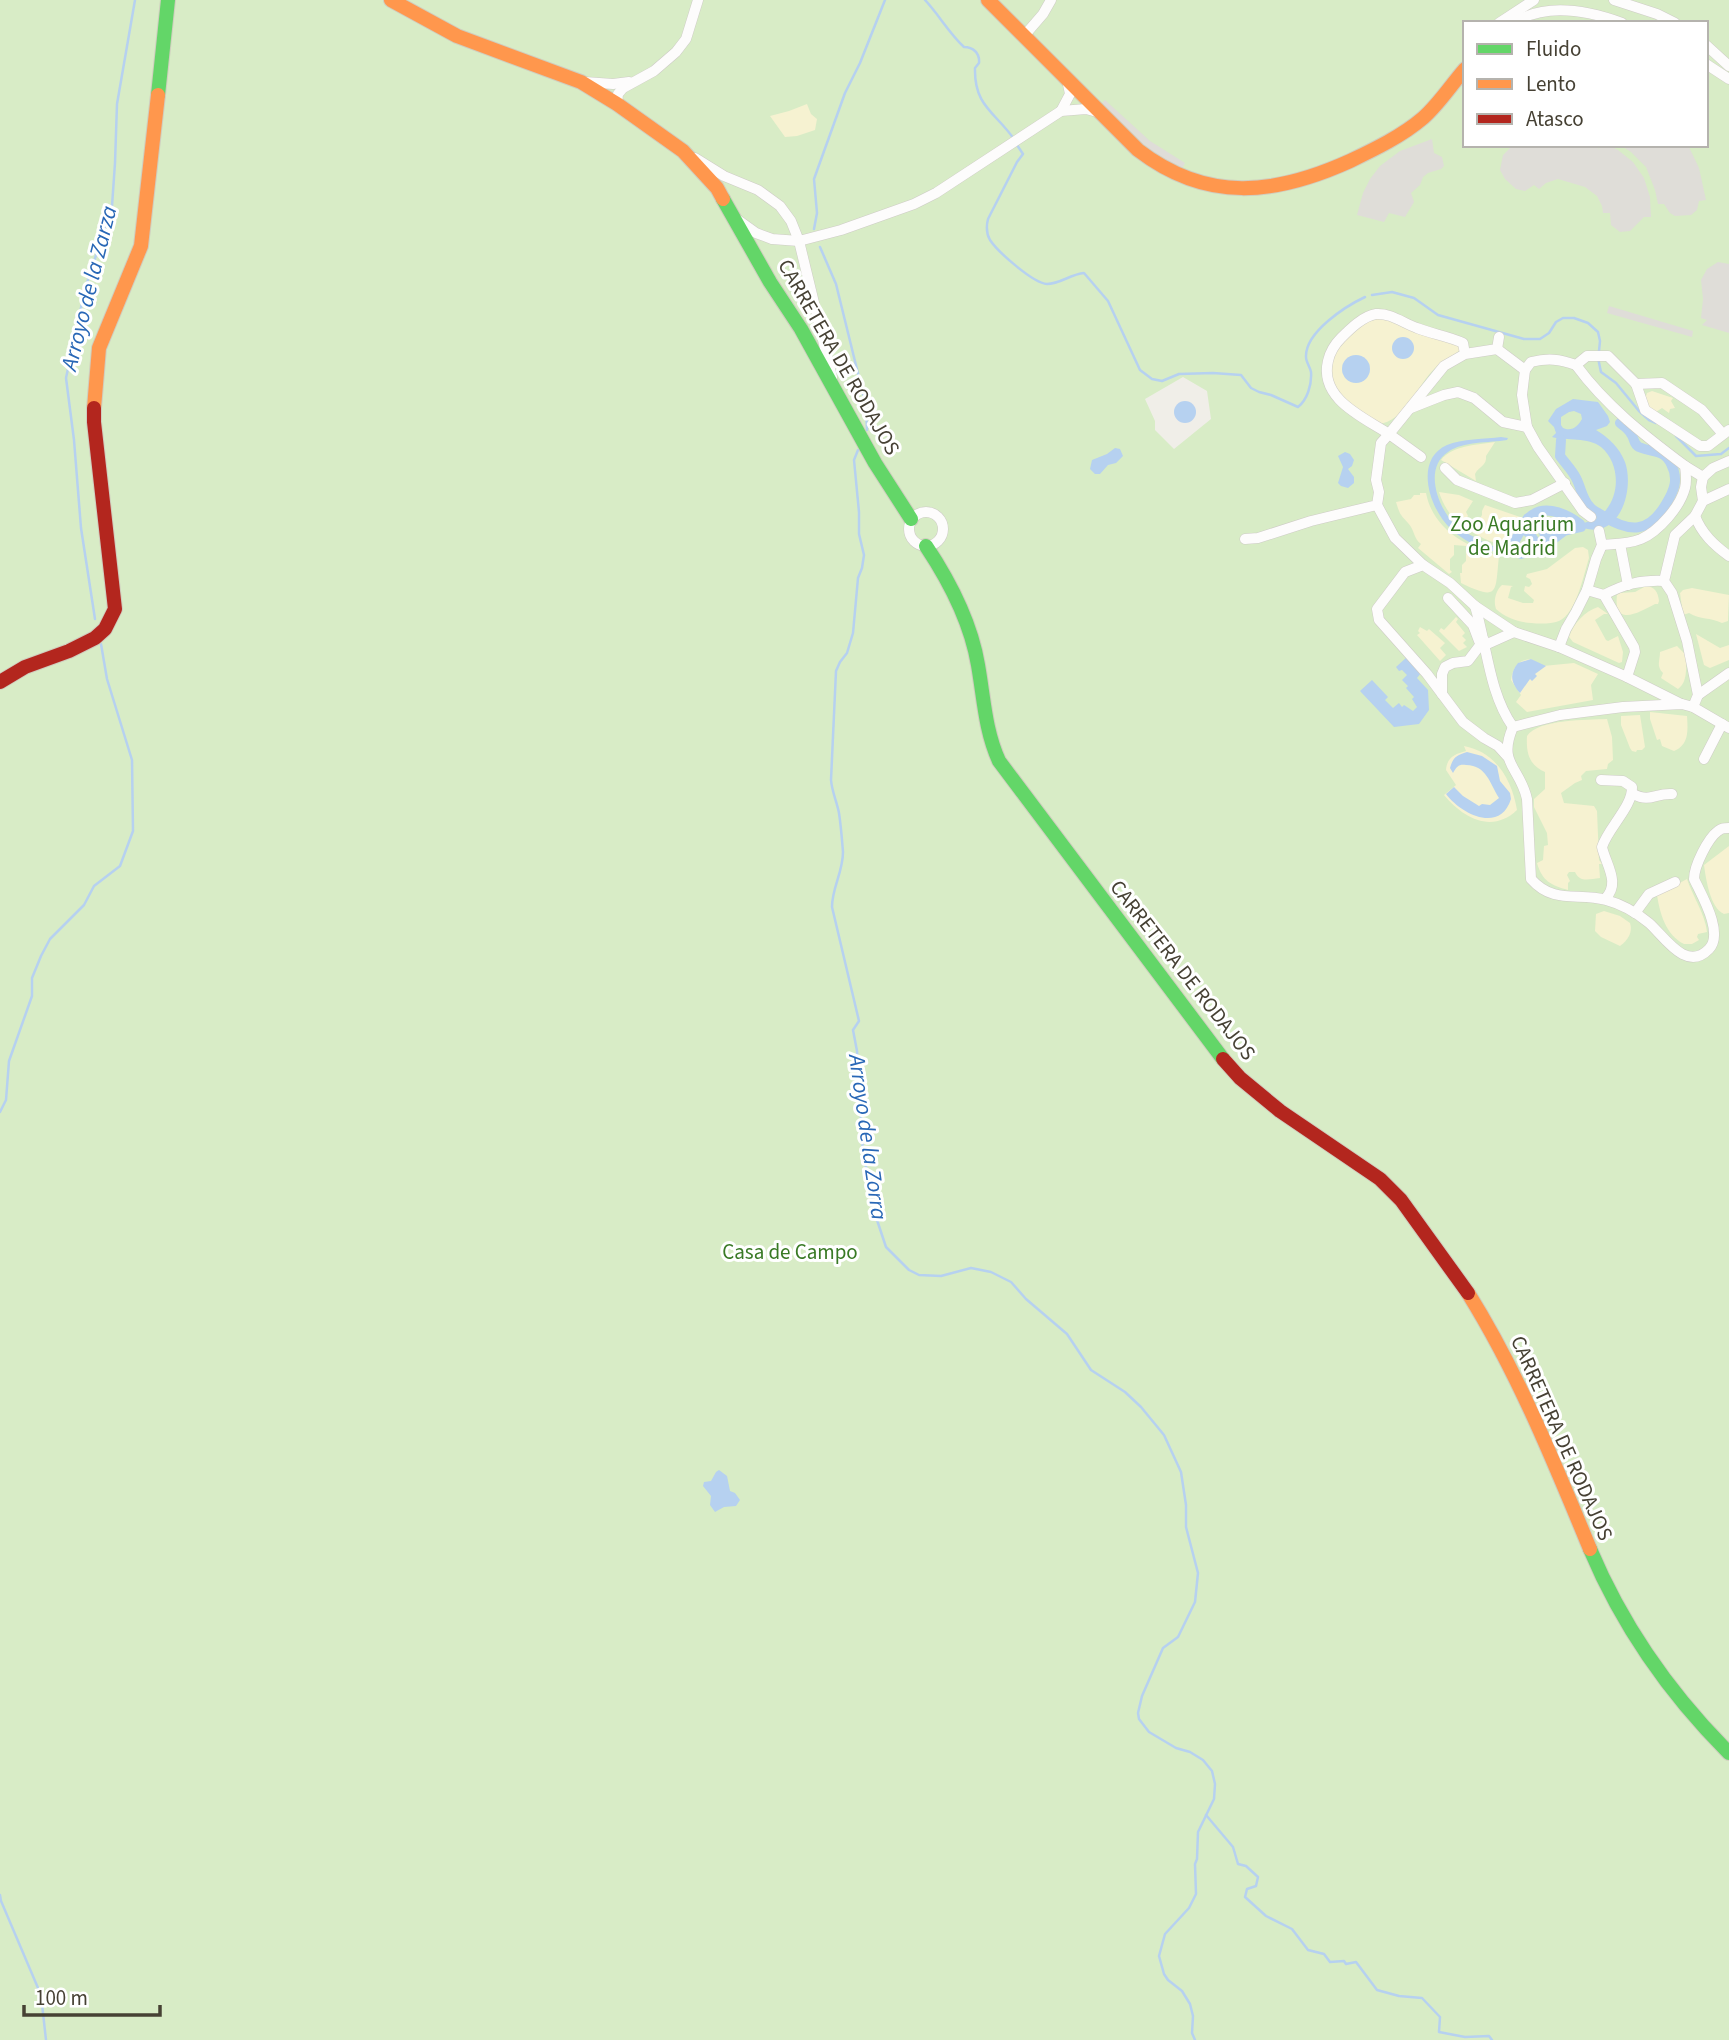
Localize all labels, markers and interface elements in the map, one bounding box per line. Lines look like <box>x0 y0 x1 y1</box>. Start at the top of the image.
legend <box>1463 21 1708 147</box>
text: Fluido <box>1526 34 1581 64</box>
text: Lento <box>1526 69 1576 99</box>
text: Atasco <box>1526 104 1584 134</box>
water label: Arroyo de la Zarza <box>52 202 125 376</box>
street label: CARRETERA DE RODAJOS <box>771 254 907 460</box>
park label: Zoo Aquarium de Madrid <box>1450 509 1574 563</box>
street label: CARRETERA DE RODAJOS <box>1103 873 1263 1067</box>
water label: Arroyo de la Zorra <box>840 1050 896 1222</box>
park label: Casa de Campo <box>722 1237 858 1267</box>
street label: CARRETERA DE RODAJOS <box>1503 1331 1621 1545</box>
scale bar <box>24 1974 161 2018</box>
text: 100 m <box>35 1983 88 2013</box>

